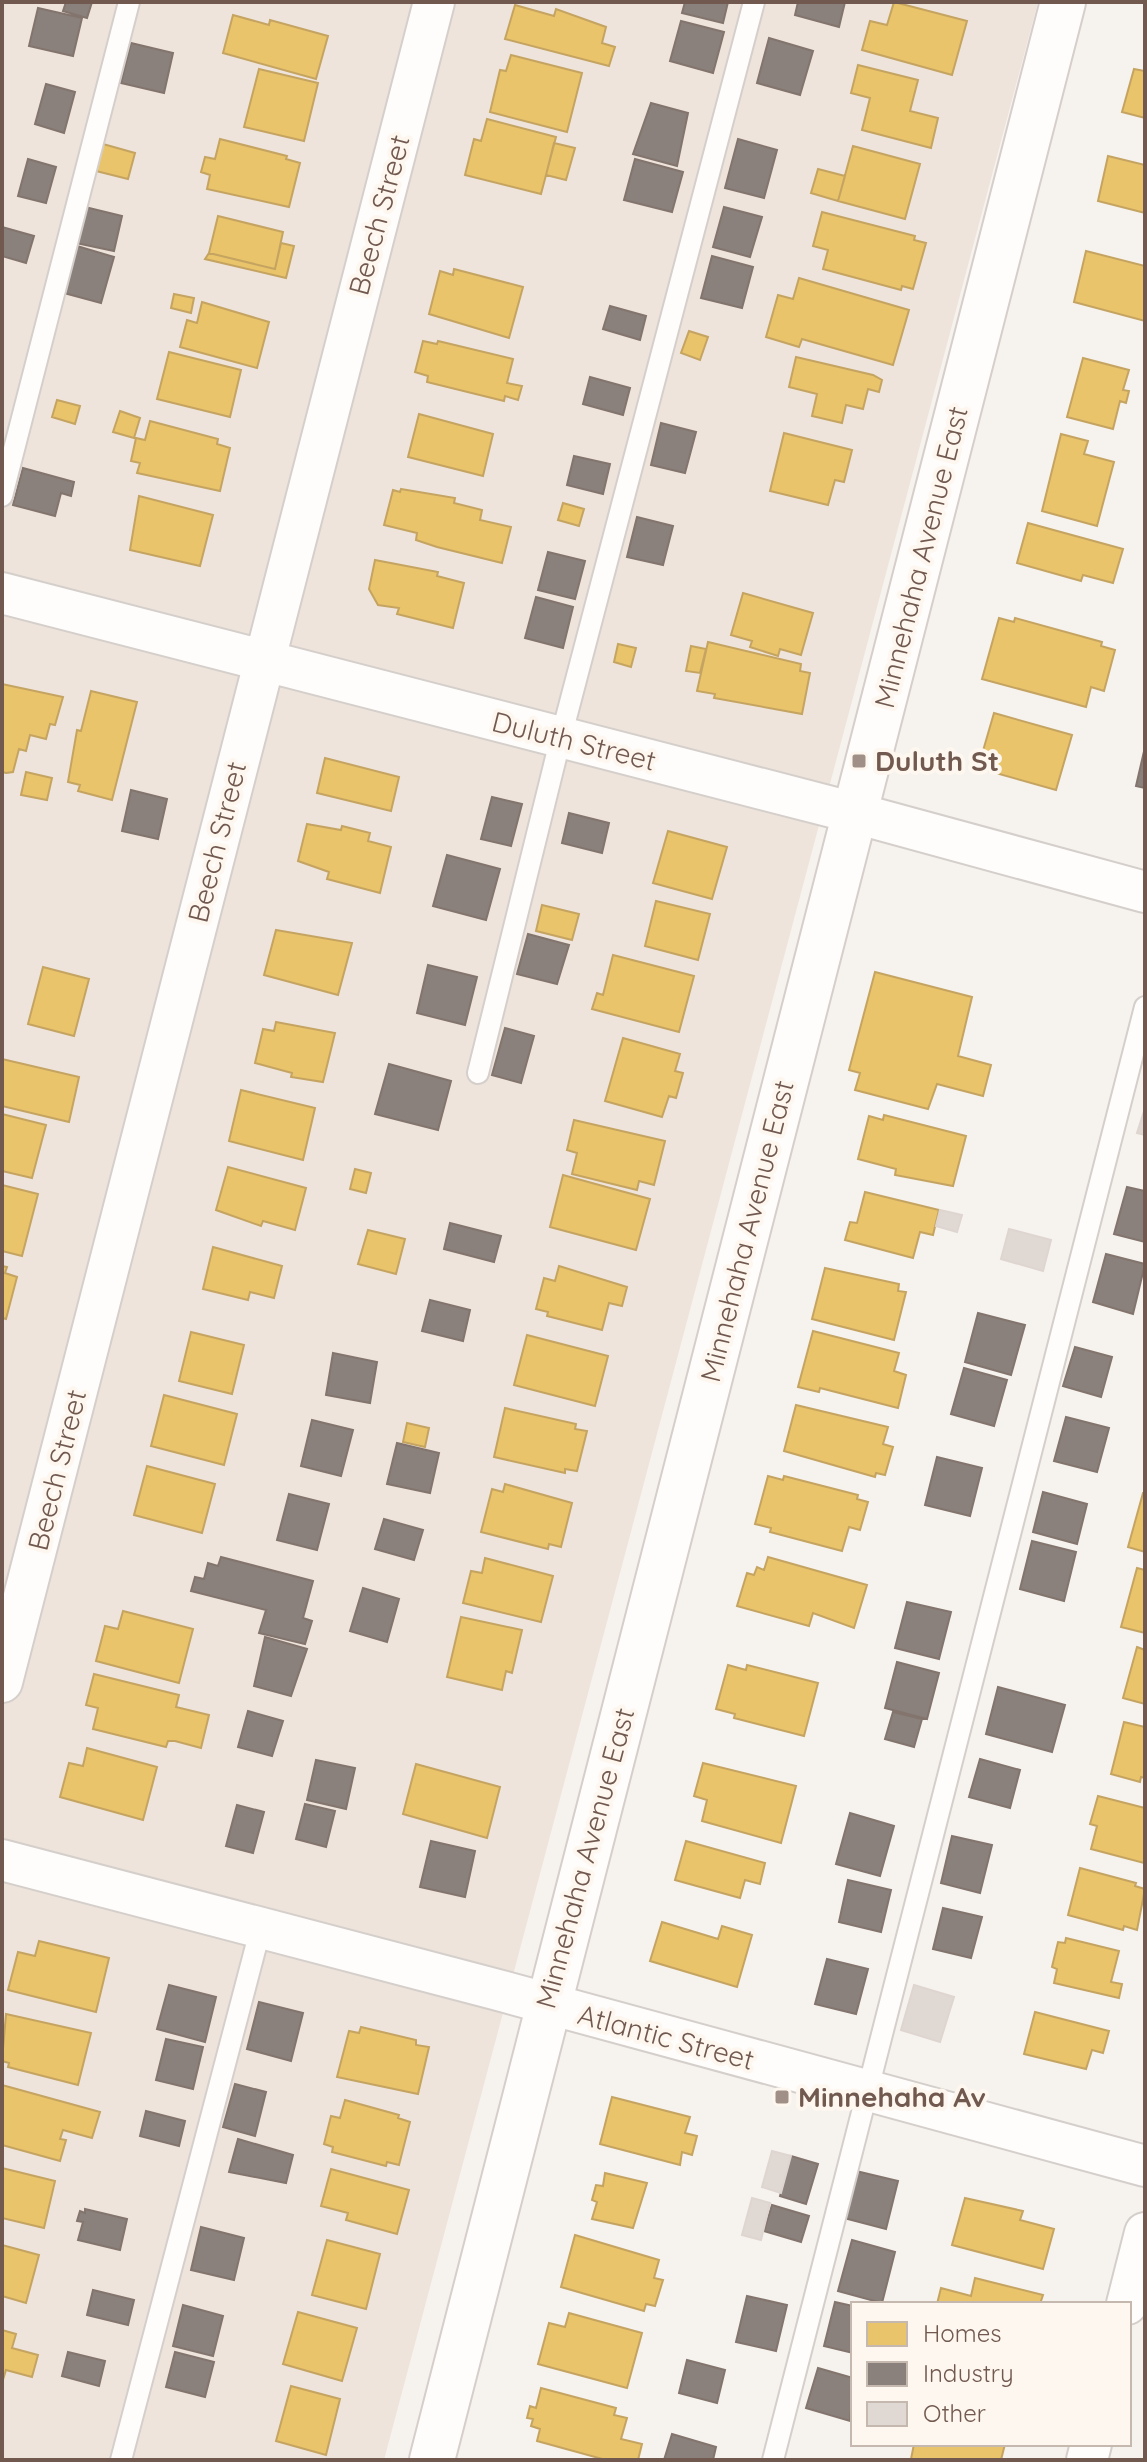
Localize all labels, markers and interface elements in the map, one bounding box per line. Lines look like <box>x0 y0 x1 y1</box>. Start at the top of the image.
street label: Beech Street <box>340 131 417 299</box>
street label: Minnehaha Avenue East <box>866 402 975 711</box>
street label: Duluth Street <box>488 703 660 778</box>
place label: Duluth St <box>875 743 999 778</box>
marker: Duluth St <box>850 752 868 770</box>
street label: Beech Street <box>180 758 253 926</box>
street label: Minnehaha Avenue East <box>692 1076 801 1385</box>
street label: Beech Street <box>20 1386 93 1554</box>
street label: Minnehaha Avenue East <box>528 1704 641 2012</box>
street label: Atlantic Street <box>574 1996 758 2077</box>
place label: Minnehaha Av <box>798 2079 986 2114</box>
marker: Minnehaha Av <box>773 2088 791 2106</box>
legend <box>851 2302 1131 2446</box>
text: Homes <box>923 2318 1001 2348</box>
text: Industry <box>923 2358 1014 2388</box>
text: Other <box>923 2398 986 2428</box>

